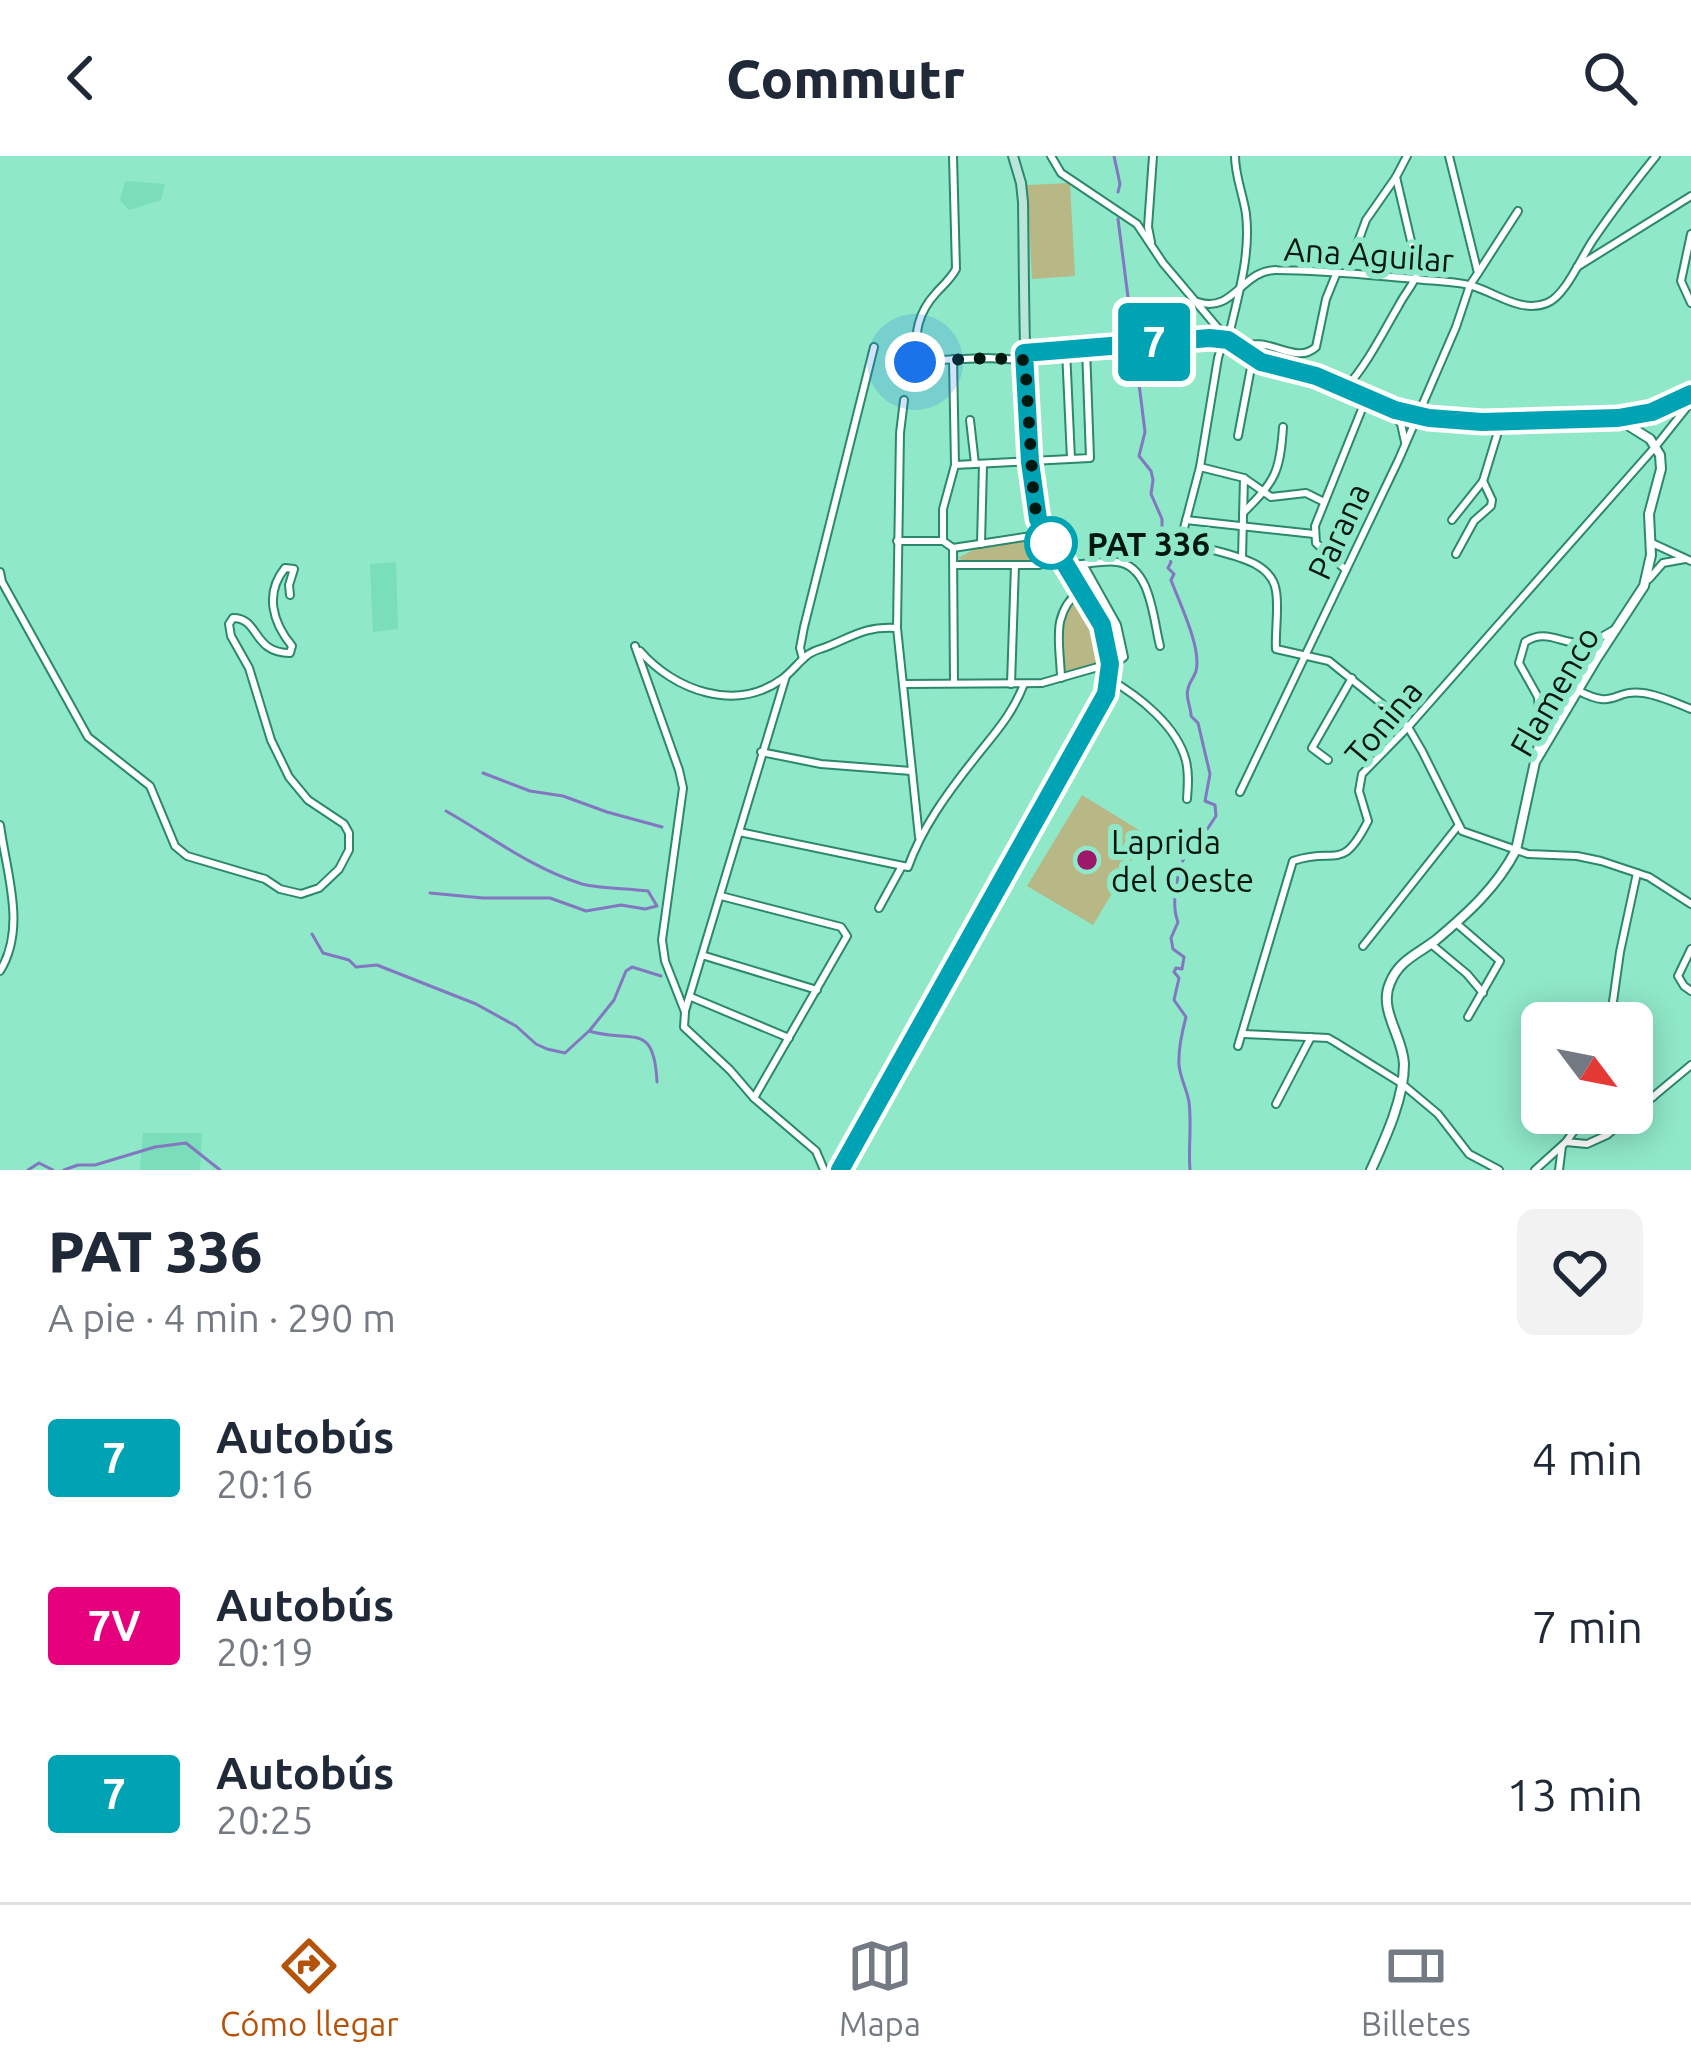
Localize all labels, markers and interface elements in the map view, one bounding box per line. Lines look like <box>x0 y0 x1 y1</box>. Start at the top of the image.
icon: back <box>48 45 114 111</box>
icon: search <box>1577 45 1643 111</box>
text: Commutr <box>726 48 965 108</box>
street label: Ana Aguilar <box>1283 230 1456 278</box>
line badge: 7 <box>1115 303 1193 381</box>
text: 7 <box>1142 318 1166 365</box>
your location <box>885 332 945 392</box>
street label: Parana <box>1300 477 1376 585</box>
marker: PAT 336 <box>1026 518 1076 568</box>
place label: PAT 336 <box>1087 525 1210 562</box>
street label: Flamenco <box>1502 620 1606 762</box>
street label: Tonina <box>1337 672 1429 772</box>
place label: Laprida del Oeste <box>1111 823 1254 898</box>
marker: Laprida del Oeste <box>1074 847 1100 873</box>
north arrow <box>1521 1002 1653 1134</box>
map controls <box>1521 1002 1653 1134</box>
button: heart <box>1517 1209 1643 1335</box>
text: PAT 336 <box>48 1219 262 1283</box>
text: A pie · 4 min · 290 m <box>48 1296 396 1339</box>
text: Autobús <box>216 1411 394 1462</box>
text: 4 min <box>1532 1433 1643 1484</box>
text: 7 <box>102 1434 126 1481</box>
text: 20:16 <box>216 1462 314 1505</box>
text: Autobús <box>216 1579 394 1630</box>
text: 7 min <box>1532 1601 1643 1652</box>
text: 7V <box>87 1602 141 1649</box>
text: 20:19 <box>216 1630 314 1673</box>
text: Autobús <box>216 1747 394 1798</box>
text: 13 min <box>1506 1769 1643 1820</box>
text: 7 <box>102 1770 126 1817</box>
text: 20:25 <box>216 1798 314 1841</box>
tab: Cómo llegar <box>220 1933 399 2042</box>
tab: Mapa <box>839 1933 921 2042</box>
tab: Billetes <box>1361 1933 1471 2042</box>

